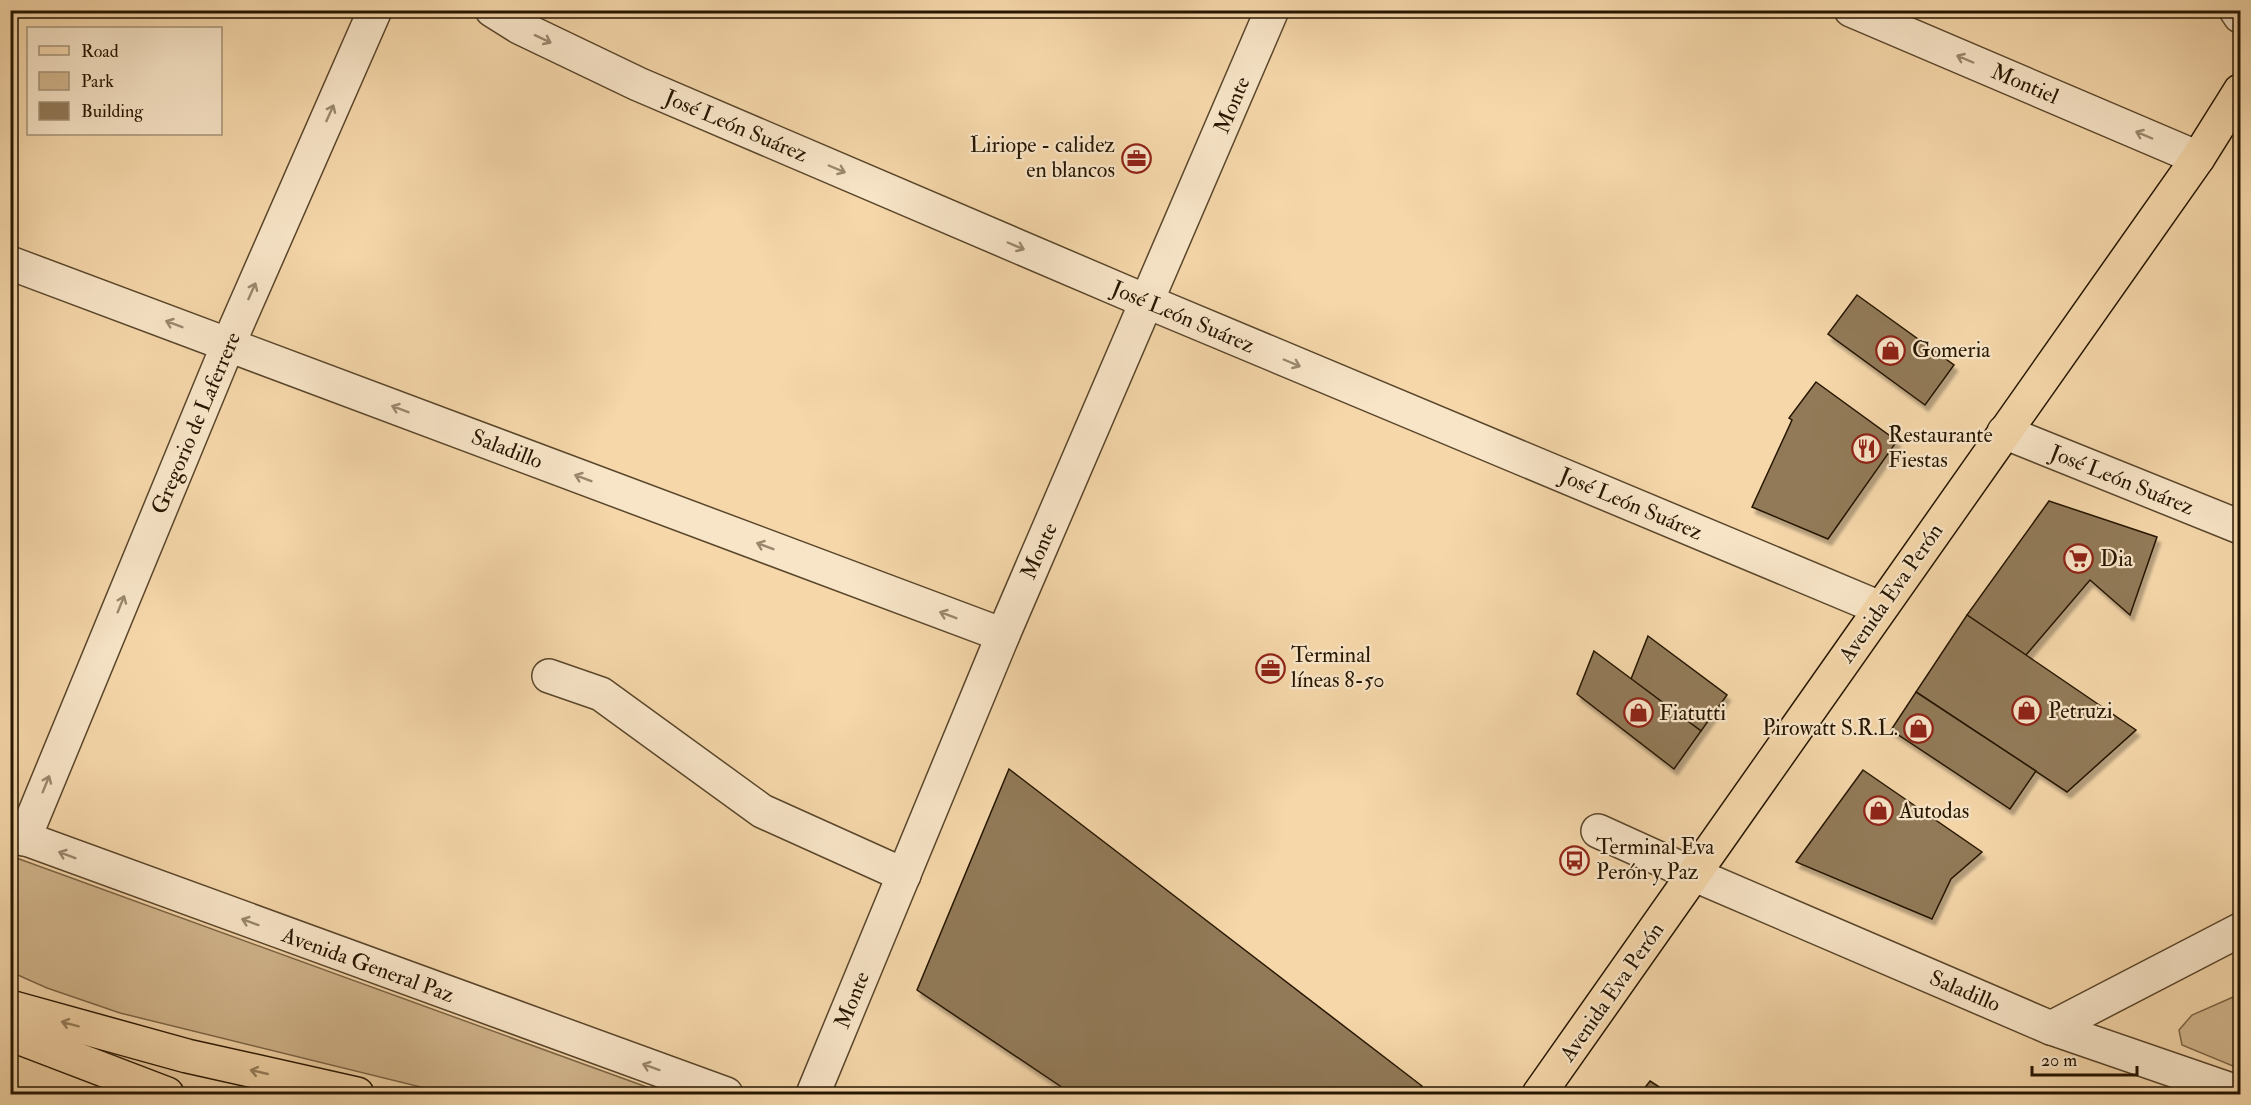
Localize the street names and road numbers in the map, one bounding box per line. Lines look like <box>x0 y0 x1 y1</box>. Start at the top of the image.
street label: Montiel <box>1987 57 2063 111</box>
street label: Monte <box>1208 72 1256 138</box>
street label: José León Suárez <box>659 83 812 169</box>
street label: José León Suárez <box>1106 274 1259 360</box>
street label: Gregorio de Laferrere <box>145 328 247 518</box>
street label: Saladillo <box>467 423 547 475</box>
street label: José León Suárez <box>2045 438 2198 522</box>
street label: José León Suárez <box>1554 461 1707 547</box>
street label: Monte <box>1014 518 1064 584</box>
street label: Avenida Eva Perón <box>1832 518 1949 669</box>
street label: Avenida Eva Perón <box>1553 917 1670 1068</box>
street label: Avenida General Paz <box>277 920 458 1009</box>
street label: Saladillo <box>1925 964 2005 1018</box>
street label: Monte <box>828 967 876 1033</box>

